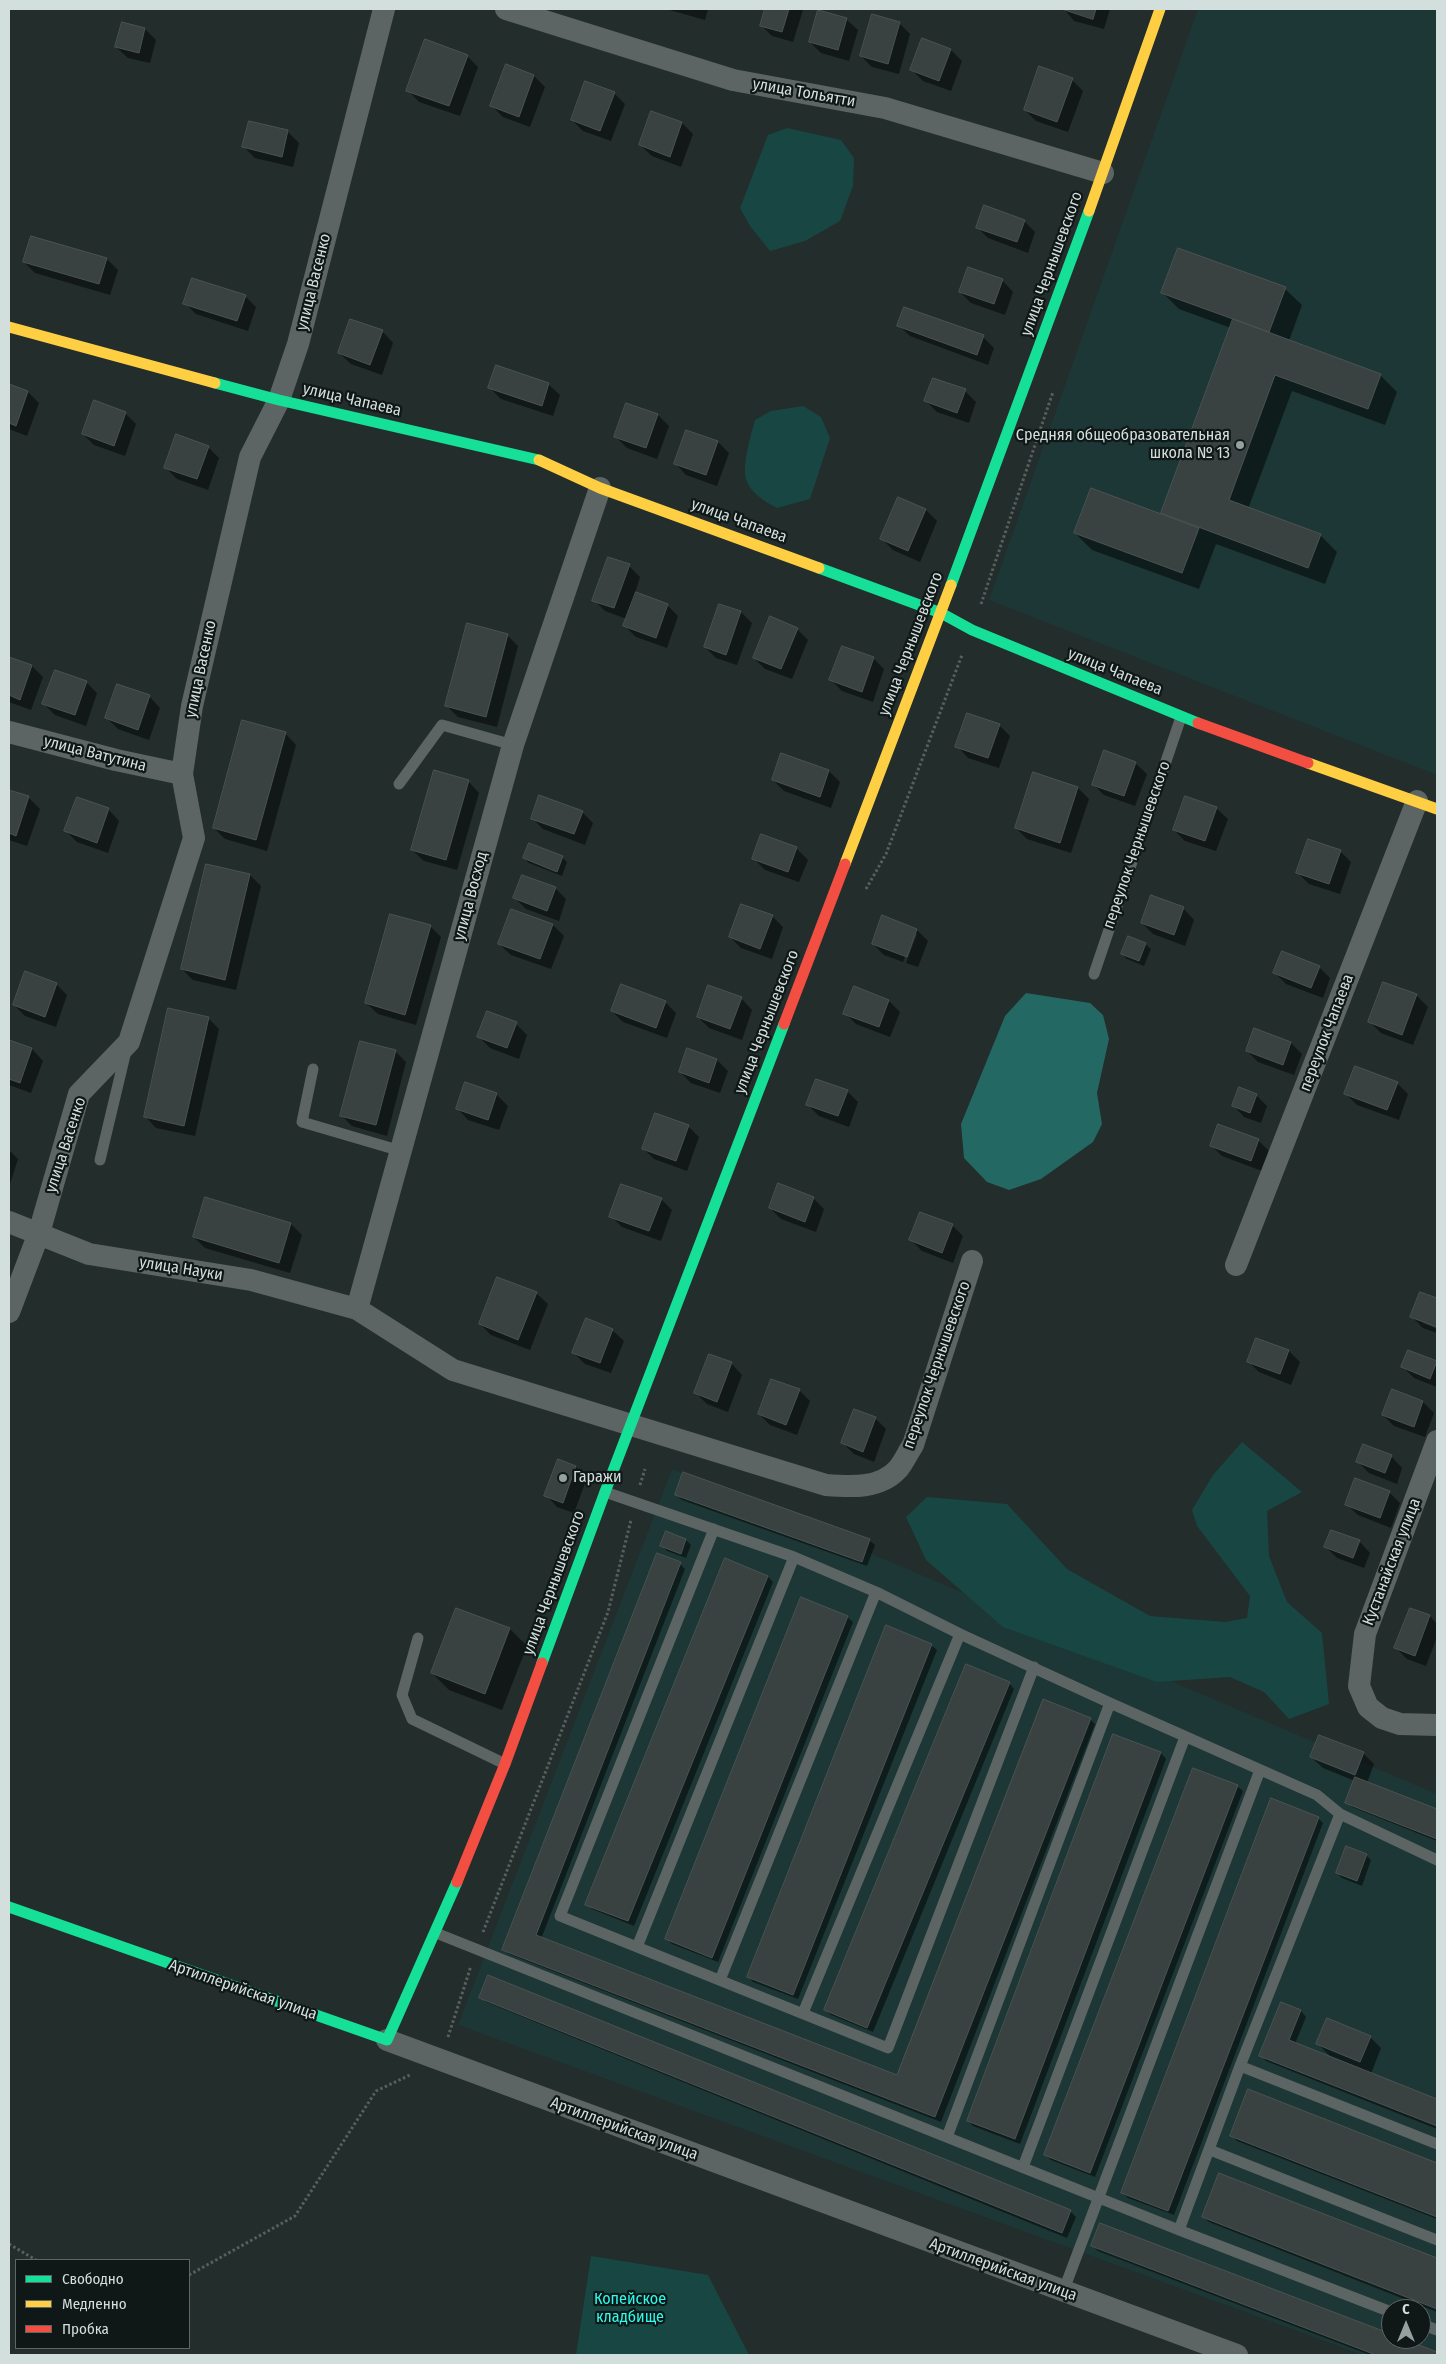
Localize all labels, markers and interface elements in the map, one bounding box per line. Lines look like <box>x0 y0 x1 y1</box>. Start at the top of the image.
street label: улица Тольятти <box>751 75 857 111</box>
street label: улица Чернышевского <box>1017 189 1087 339</box>
street label: улица Васенко <box>293 232 335 332</box>
street label: улица Чапаева <box>301 379 403 421</box>
place label: Средняя общеобразовательная школа № 13 <box>1016 426 1230 464</box>
marker: Средняя общеобразовательная школа № 13 <box>1234 439 1246 451</box>
street label: улица Чапаева <box>689 495 789 547</box>
street label: улица Чернышевского <box>875 569 947 719</box>
street label: улица Васенко <box>181 618 221 720</box>
street label: улица Чапаева <box>1065 644 1165 700</box>
street label: улица Ватутина <box>42 732 148 776</box>
street label: переулок Чернышевского <box>1099 759 1175 931</box>
street label: улица Восход <box>450 850 492 942</box>
street label: улица Чернышевского <box>731 947 803 1097</box>
street label: переулок Чапаева <box>1296 972 1358 1094</box>
street label: улица Васенко <box>42 1095 90 1195</box>
street label: улица Науки <box>138 1253 224 1285</box>
street label: переулок Чернышевского <box>899 1279 975 1451</box>
place label: Гаражи <box>573 1468 622 1488</box>
marker: Гаражи <box>557 1472 569 1484</box>
street label: Кустанайская улица <box>1359 1496 1425 1628</box>
street label: улица Чернышевского <box>519 1508 589 1658</box>
street label: Артиллерийская улица <box>166 1956 320 2024</box>
street label: Артиллерийская улица <box>548 2093 700 2165</box>
street label: Артиллерийская улица <box>927 2234 1079 2306</box>
legend <box>15 2259 190 2349</box>
text: Свободно <box>62 2270 124 2288</box>
park label: Копейское кладбище <box>594 2290 666 2328</box>
text: Медленно <box>62 2295 127 2313</box>
north arrow <box>1381 2299 1431 2349</box>
text: С <box>1402 2301 1410 2318</box>
text: Пробка <box>62 2320 109 2338</box>

